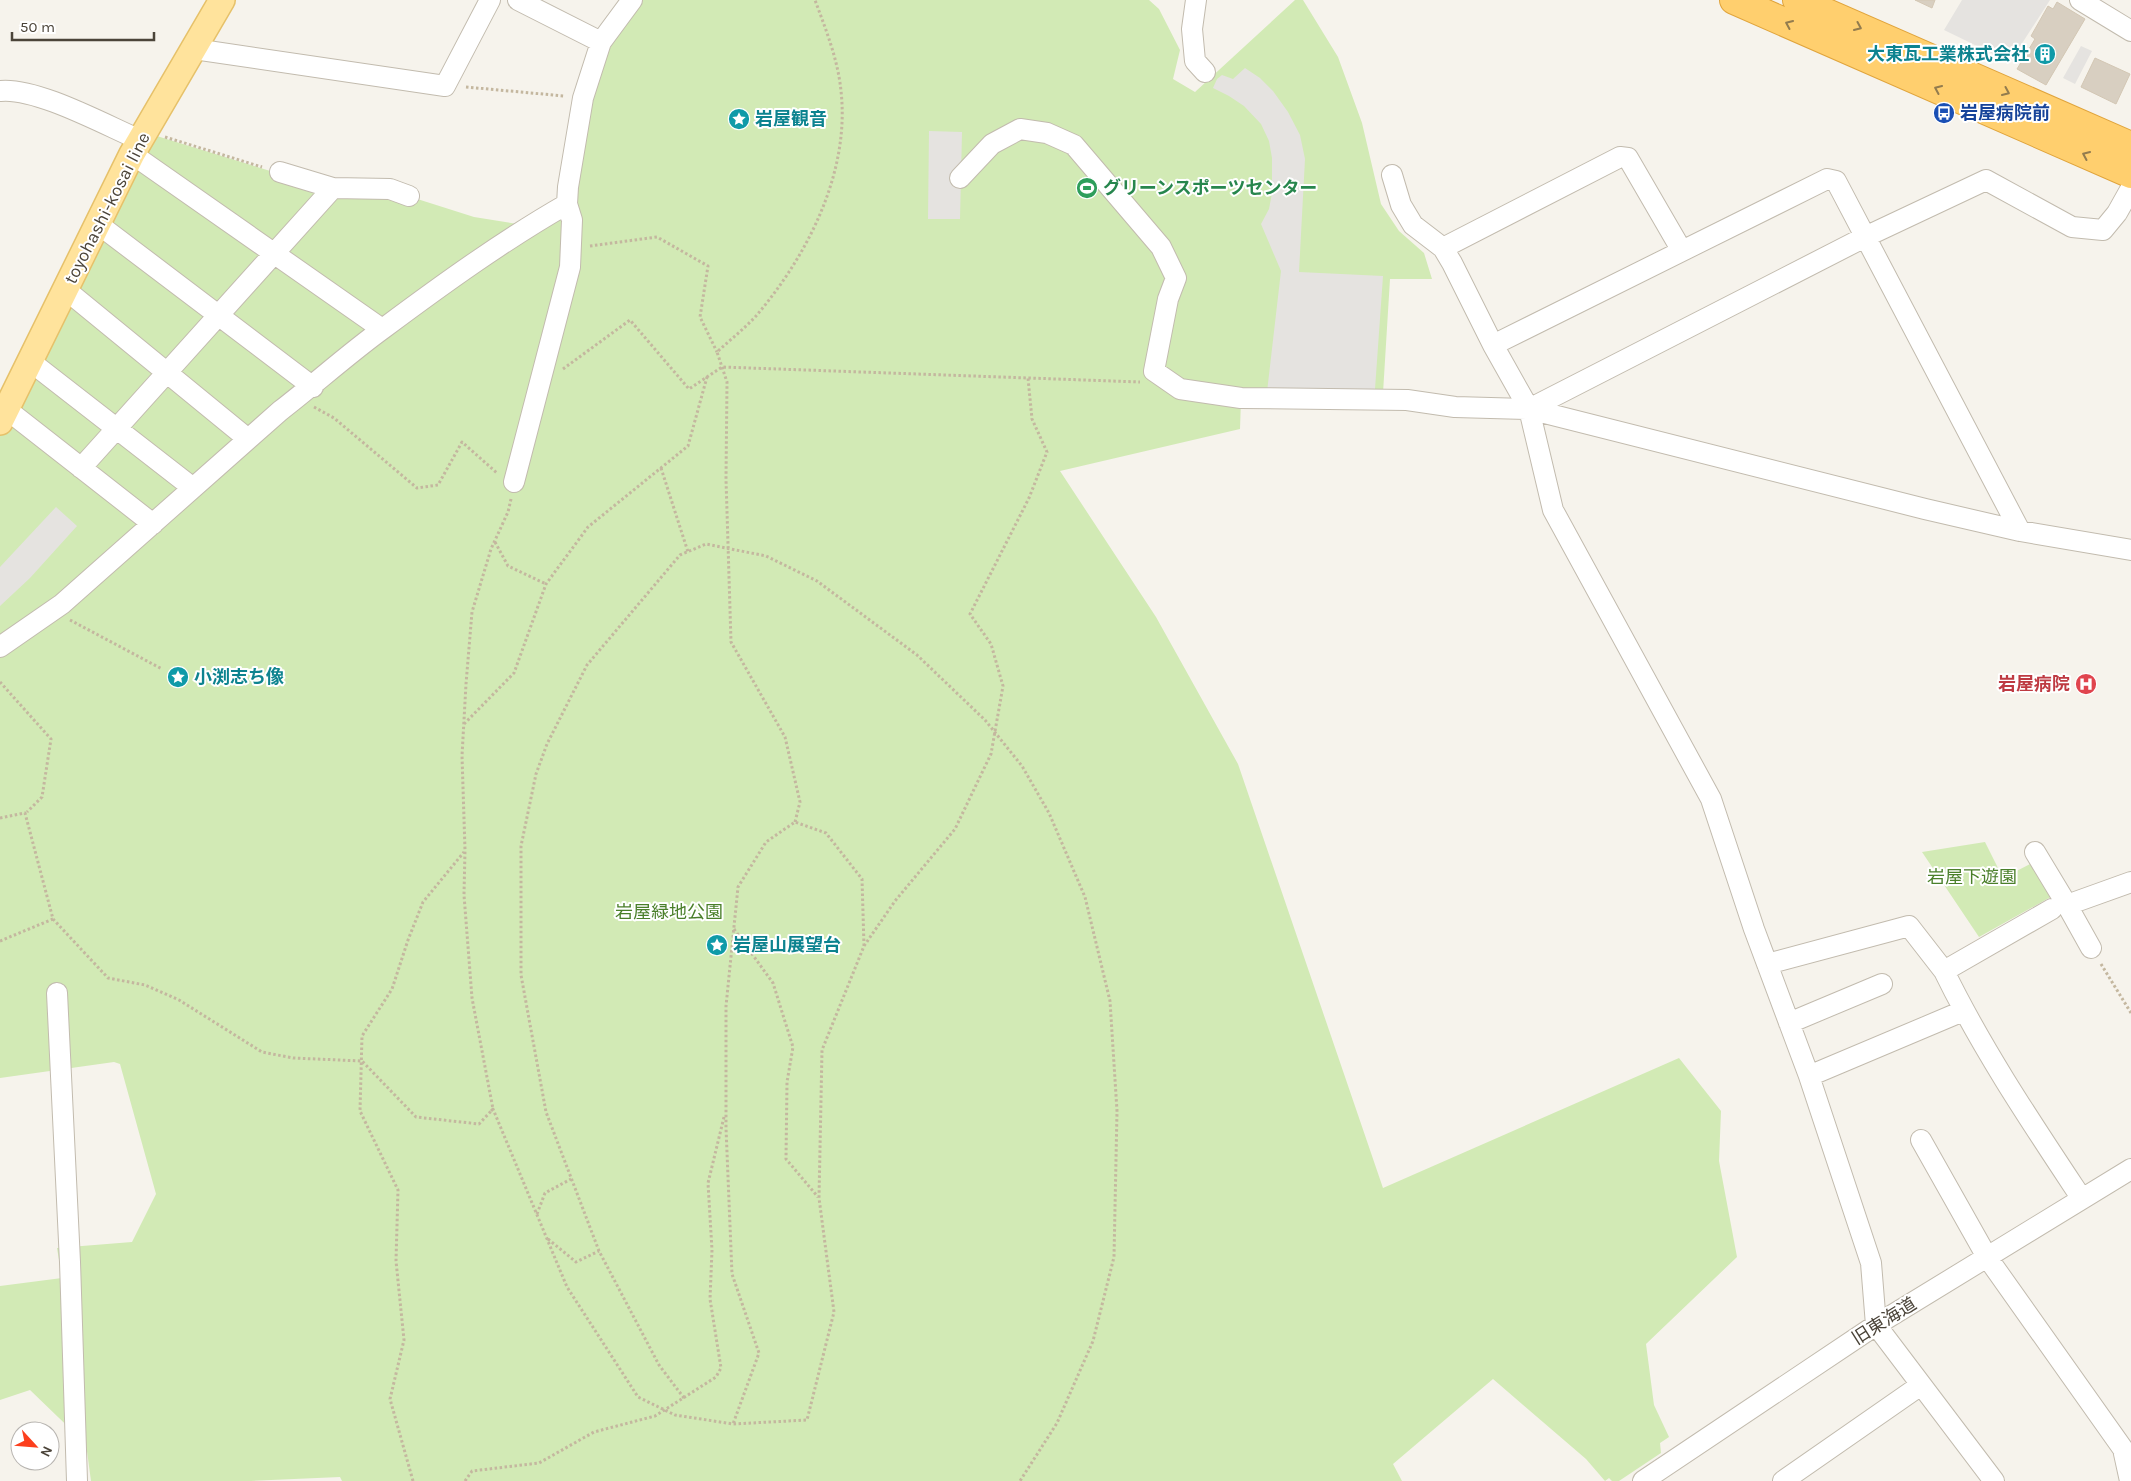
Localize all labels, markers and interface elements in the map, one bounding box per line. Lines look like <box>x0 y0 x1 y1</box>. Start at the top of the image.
scale bar <box>12 10 155 42</box>
text: 50 m <box>20 18 55 36</box>
one-way arrow <box>1785 19 1794 30</box>
one-way arrow <box>1853 20 1862 31</box>
building icon: 大東瓦工業株式会社 <box>2033 42 2057 66</box>
place label: 大東瓦工業株式会社 <box>1867 43 2029 65</box>
one-way arrow <box>1934 85 1943 96</box>
one-way arrow <box>2001 85 2010 96</box>
bus stop icon: 岩屋病院前 <box>1932 101 1956 125</box>
place label: 岩屋病院前 <box>1960 102 2050 124</box>
place icon: 岩屋観音 <box>727 107 751 131</box>
place label: 岩屋観音 <box>755 108 827 130</box>
street label: toyohashi-kosai line <box>59 129 155 287</box>
one-way arrow <box>2082 150 2091 161</box>
sports icon: グリーンスポーツセンター <box>1075 176 1099 200</box>
place label: グリーンスポーツセンター <box>1103 177 1317 199</box>
place icon: 小渕志ち像 <box>166 665 190 689</box>
place label: 小渕志ち像 <box>194 666 284 688</box>
hospital icon: 岩屋病院 <box>2074 672 2098 696</box>
place label: 岩屋病院 <box>1998 673 2070 695</box>
park label: 岩屋下遊園 <box>1927 866 2017 888</box>
park label: 岩屋緑地公園 <box>615 901 723 923</box>
place icon: 岩屋山展望台 <box>705 933 729 957</box>
place label: 岩屋山展望台 <box>733 934 841 956</box>
street label: 旧東海道 <box>1848 1293 1920 1349</box>
north arrow <box>10 1421 60 1471</box>
text: N <box>36 1443 56 1460</box>

